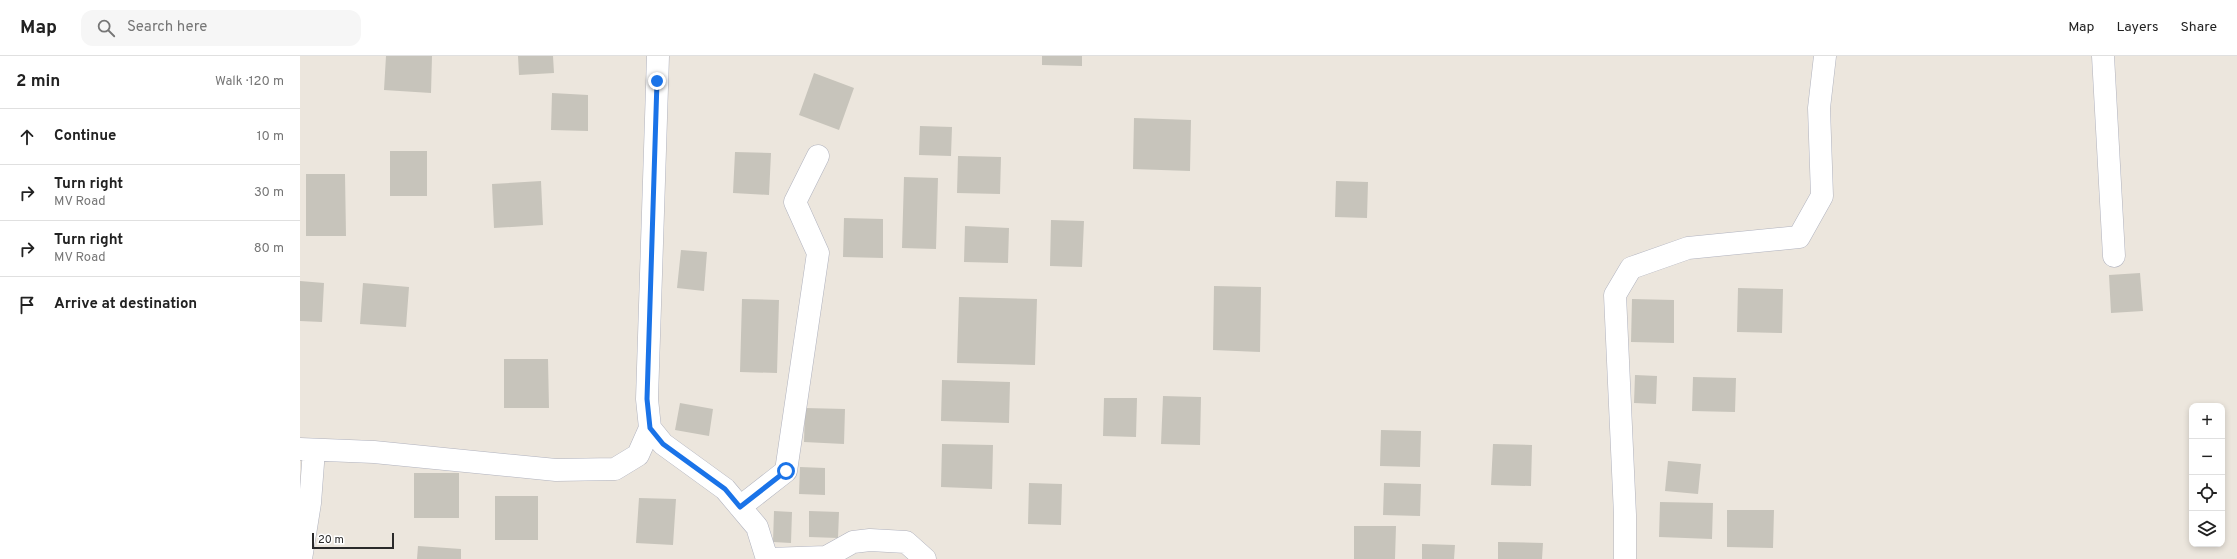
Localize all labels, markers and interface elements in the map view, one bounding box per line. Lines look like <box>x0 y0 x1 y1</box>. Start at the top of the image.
search box <box>81 10 361 46</box>
text: Map <box>20 16 57 40</box>
icon: search <box>95 17 117 39</box>
text: Search here <box>127 18 207 37</box>
text: Map <box>2068 19 2094 36</box>
text: Layers <box>2116 19 2158 36</box>
text: Share <box>2180 19 2217 36</box>
text: 2 min <box>16 71 60 93</box>
route end <box>648 72 666 90</box>
text: Walk · 120 m <box>215 74 284 90</box>
icon: ahead <box>16 126 38 148</box>
text: Continue <box>54 127 116 146</box>
text: 10 m <box>257 129 284 145</box>
text: Turn right <box>54 175 123 194</box>
icon: right <box>16 182 38 204</box>
text: 30 m <box>254 185 284 201</box>
text: MV Road <box>54 194 106 210</box>
text: Turn right <box>54 231 123 250</box>
icon: right <box>16 238 38 260</box>
text: 80 m <box>254 241 284 257</box>
text: MV Road <box>54 250 106 266</box>
icon: arrive <box>16 294 38 316</box>
text: Arrive at destination <box>54 295 197 314</box>
map controls <box>2189 403 2225 547</box>
button: + <box>2189 403 2225 439</box>
button: − <box>2189 439 2225 475</box>
route start <box>777 462 795 480</box>
button: locate <box>2189 475 2225 511</box>
button: layers <box>2189 511 2225 547</box>
scale bar <box>312 531 394 550</box>
text: 20 m <box>318 533 344 547</box>

